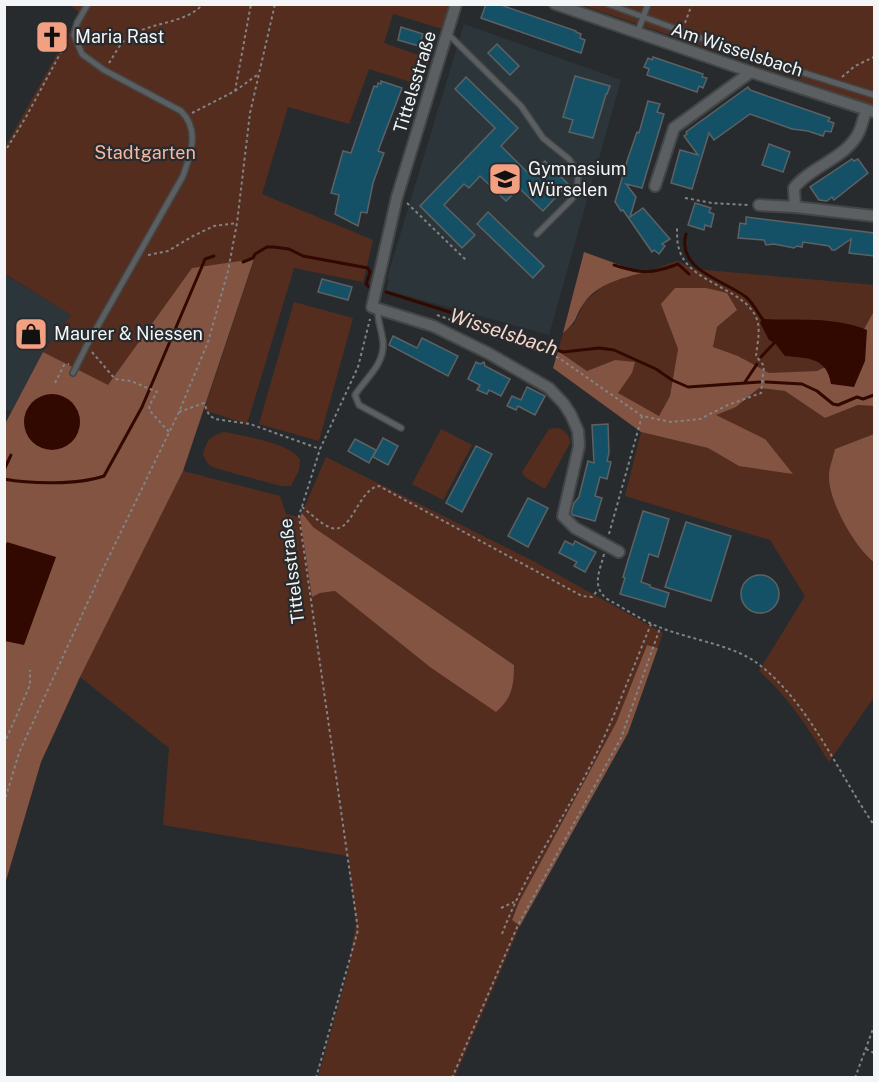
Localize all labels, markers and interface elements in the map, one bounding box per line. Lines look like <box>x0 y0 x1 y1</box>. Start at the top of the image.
street label: Am Wisselsbach <box>669 18 806 81</box>
church icon: Maria Rast <box>34 19 70 55</box>
place label: Maria Rast <box>75 26 164 47</box>
street label: Tittelsstraße <box>389 28 440 136</box>
park label: Stadtgarten <box>94 142 196 163</box>
place label: Gymnasium Würselen <box>528 158 626 200</box>
school or university icon: Gymnasium Würselen <box>487 161 523 197</box>
water label: Wisselsbach <box>447 303 561 361</box>
shop icon: Maurer & Niessen <box>13 316 49 352</box>
place label: Maurer & Niessen <box>54 323 203 344</box>
street label: Tittelsstraße <box>275 517 308 625</box>

